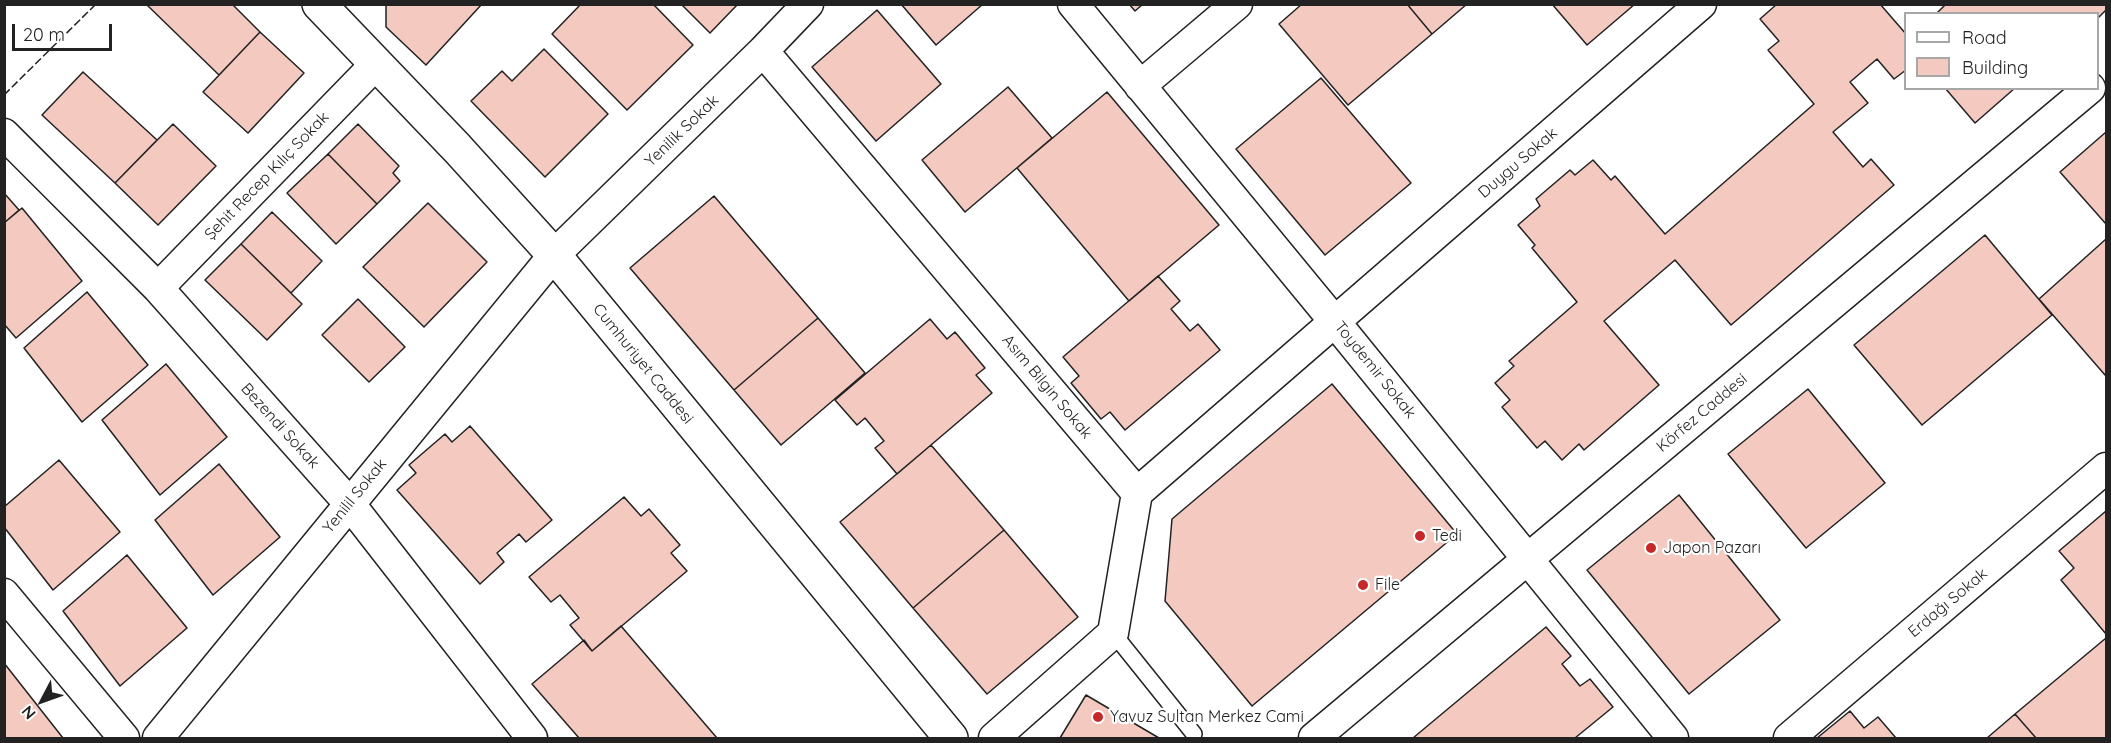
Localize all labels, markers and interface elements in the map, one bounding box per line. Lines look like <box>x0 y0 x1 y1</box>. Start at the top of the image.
scale bar <box>15 12 116 50</box>
legend <box>1904 12 2099 90</box>
text: 20 m <box>23 23 65 46</box>
text: Road <box>1962 26 2007 49</box>
text: Building <box>1962 56 2028 79</box>
street label: Yenilik Sokak <box>641 91 723 171</box>
street label: Şehit Recep Kılıç Sokak <box>201 108 333 244</box>
street label: Duygu Sokak <box>1475 124 1561 202</box>
street label: Cumhuriyet Caddesi <box>589 300 697 428</box>
street label: Toydemir Sokak <box>1330 318 1420 422</box>
street label: Asım Bilgin Sokak <box>998 331 1096 443</box>
street label: Körfez Caddesi <box>1653 370 1751 456</box>
street label: Bezendi Sokak <box>237 379 323 473</box>
street label: Yenilil Sokak <box>319 455 391 537</box>
place label: Tedi <box>1432 526 1462 546</box>
marker: Tedi <box>1413 529 1427 543</box>
place label: Japon Pazarı <box>1663 538 1761 558</box>
marker: Japon Pazarı <box>1644 541 1658 555</box>
street label: Erdağı Sokak <box>1904 564 1992 642</box>
place label: File <box>1375 575 1400 595</box>
marker: File <box>1356 578 1370 592</box>
north arrow <box>12 671 72 731</box>
text: N <box>17 702 40 724</box>
place label: Yavuz Sultan Merkez Cami <box>1110 707 1304 727</box>
marker: Yavuz Sultan Merkez Cami <box>1091 710 1105 724</box>

